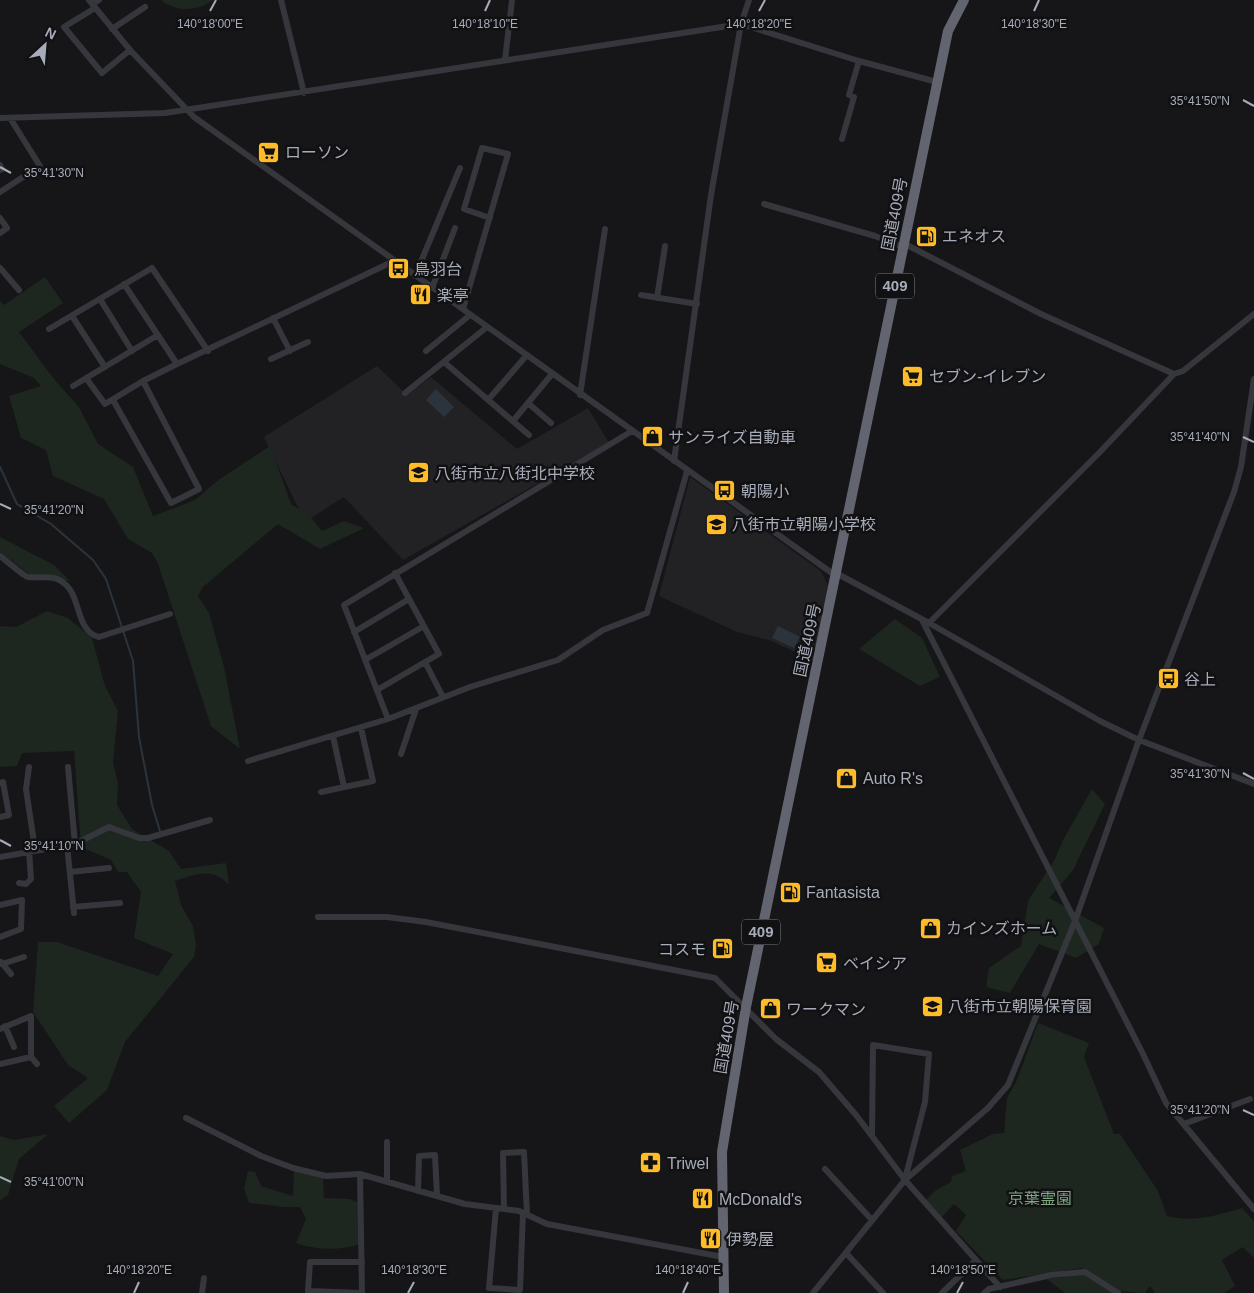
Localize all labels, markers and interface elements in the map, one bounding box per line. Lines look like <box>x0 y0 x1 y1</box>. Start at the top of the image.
text: 140°18'00"E <box>177 17 243 31</box>
text: 140°18'10"E <box>452 17 518 31</box>
text: 140°18'20"E <box>726 17 792 31</box>
text: 140°18'30"E <box>1001 17 1067 31</box>
north arrow <box>20 20 70 70</box>
text: N <box>43 24 59 43</box>
text: 35°41'50"N <box>1170 94 1230 108</box>
supermarket icon: ローソン <box>257 140 281 164</box>
place label: ローソン <box>285 144 349 161</box>
text: 35°41'30"N <box>24 166 84 180</box>
street label: 国道409号 <box>879 176 910 252</box>
fuel station icon: エネオス <box>914 224 938 248</box>
place label: エネオス <box>942 228 1006 245</box>
bus stop icon: 鳥羽台 <box>386 257 410 281</box>
place label: 鳥羽台 <box>414 261 462 278</box>
road number: 409 <box>876 274 914 298</box>
restaurant icon: 楽亭 <box>409 283 433 307</box>
place label: 楽亭 <box>437 287 469 304</box>
supermarket icon: セブン-イレブン <box>901 364 925 388</box>
place label: セブン-イレブン <box>929 368 1046 385</box>
shop icon: サンライズ自動車 <box>640 425 664 449</box>
place label: サンライズ自動車 <box>668 429 796 446</box>
text: 35°41'40"N <box>1170 430 1230 444</box>
school or university icon: 八街市立八街北中学校 <box>407 461 431 485</box>
place label: 八街市立八街北中学校 <box>435 465 595 482</box>
bus stop icon: 朝陽小 <box>713 479 737 503</box>
place label: 朝陽小 <box>741 483 789 500</box>
text: 35°41'20"N <box>24 503 84 517</box>
school or university icon: 八街市立朝陽小学校 <box>704 512 728 536</box>
place label: 八街市立朝陽小学校 <box>732 516 876 533</box>
street label: 国道409号 <box>791 602 824 678</box>
bus stop icon: 谷上 <box>1156 667 1180 691</box>
place label: 谷上 <box>1184 671 1216 688</box>
shop icon: Auto R's <box>835 766 859 790</box>
text: 35°41'30"N <box>1170 767 1230 781</box>
place label: Auto R's <box>863 770 923 787</box>
text: 35°41'10"N <box>24 839 84 853</box>
fuel station icon: Fantasista <box>778 880 802 904</box>
place label: Fantasista <box>806 884 880 901</box>
shop icon: カインズホーム <box>918 916 942 940</box>
road number: 409 <box>742 920 780 944</box>
place label: カインズホーム <box>946 920 1057 937</box>
fuel station icon: コスモ <box>710 937 734 961</box>
place label: コスモ <box>658 941 706 958</box>
supermarket icon: ベイシア <box>815 951 839 975</box>
place label: ベイシア <box>843 955 907 972</box>
school or university icon: 八街市立朝陽保育園 <box>920 994 944 1018</box>
shop icon: ワークマン <box>758 997 782 1021</box>
place label: 八街市立朝陽保育園 <box>948 998 1092 1015</box>
street label: 国道409号 <box>712 999 741 1075</box>
place label: ワークマン <box>786 1001 866 1018</box>
text: 35°41'20"N <box>1170 1103 1230 1117</box>
pharmacy icon: Triwel <box>639 1151 663 1175</box>
place label: Triwel <box>667 1155 709 1172</box>
text: 35°41'00"N <box>24 1175 84 1189</box>
restaurant icon: McDonald's <box>691 1187 715 1211</box>
park label: 京葉霊園 <box>1008 1190 1072 1207</box>
place label: McDonald's <box>719 1191 802 1208</box>
restaurant icon: 伊勢屋 <box>698 1227 722 1251</box>
place label: 伊勢屋 <box>726 1231 774 1248</box>
text: 140°18'20"E <box>106 1263 172 1277</box>
text: 140°18'30"E <box>381 1263 447 1277</box>
text: 140°18'40"E <box>655 1263 721 1277</box>
text: 140°18'50"E <box>930 1263 996 1277</box>

